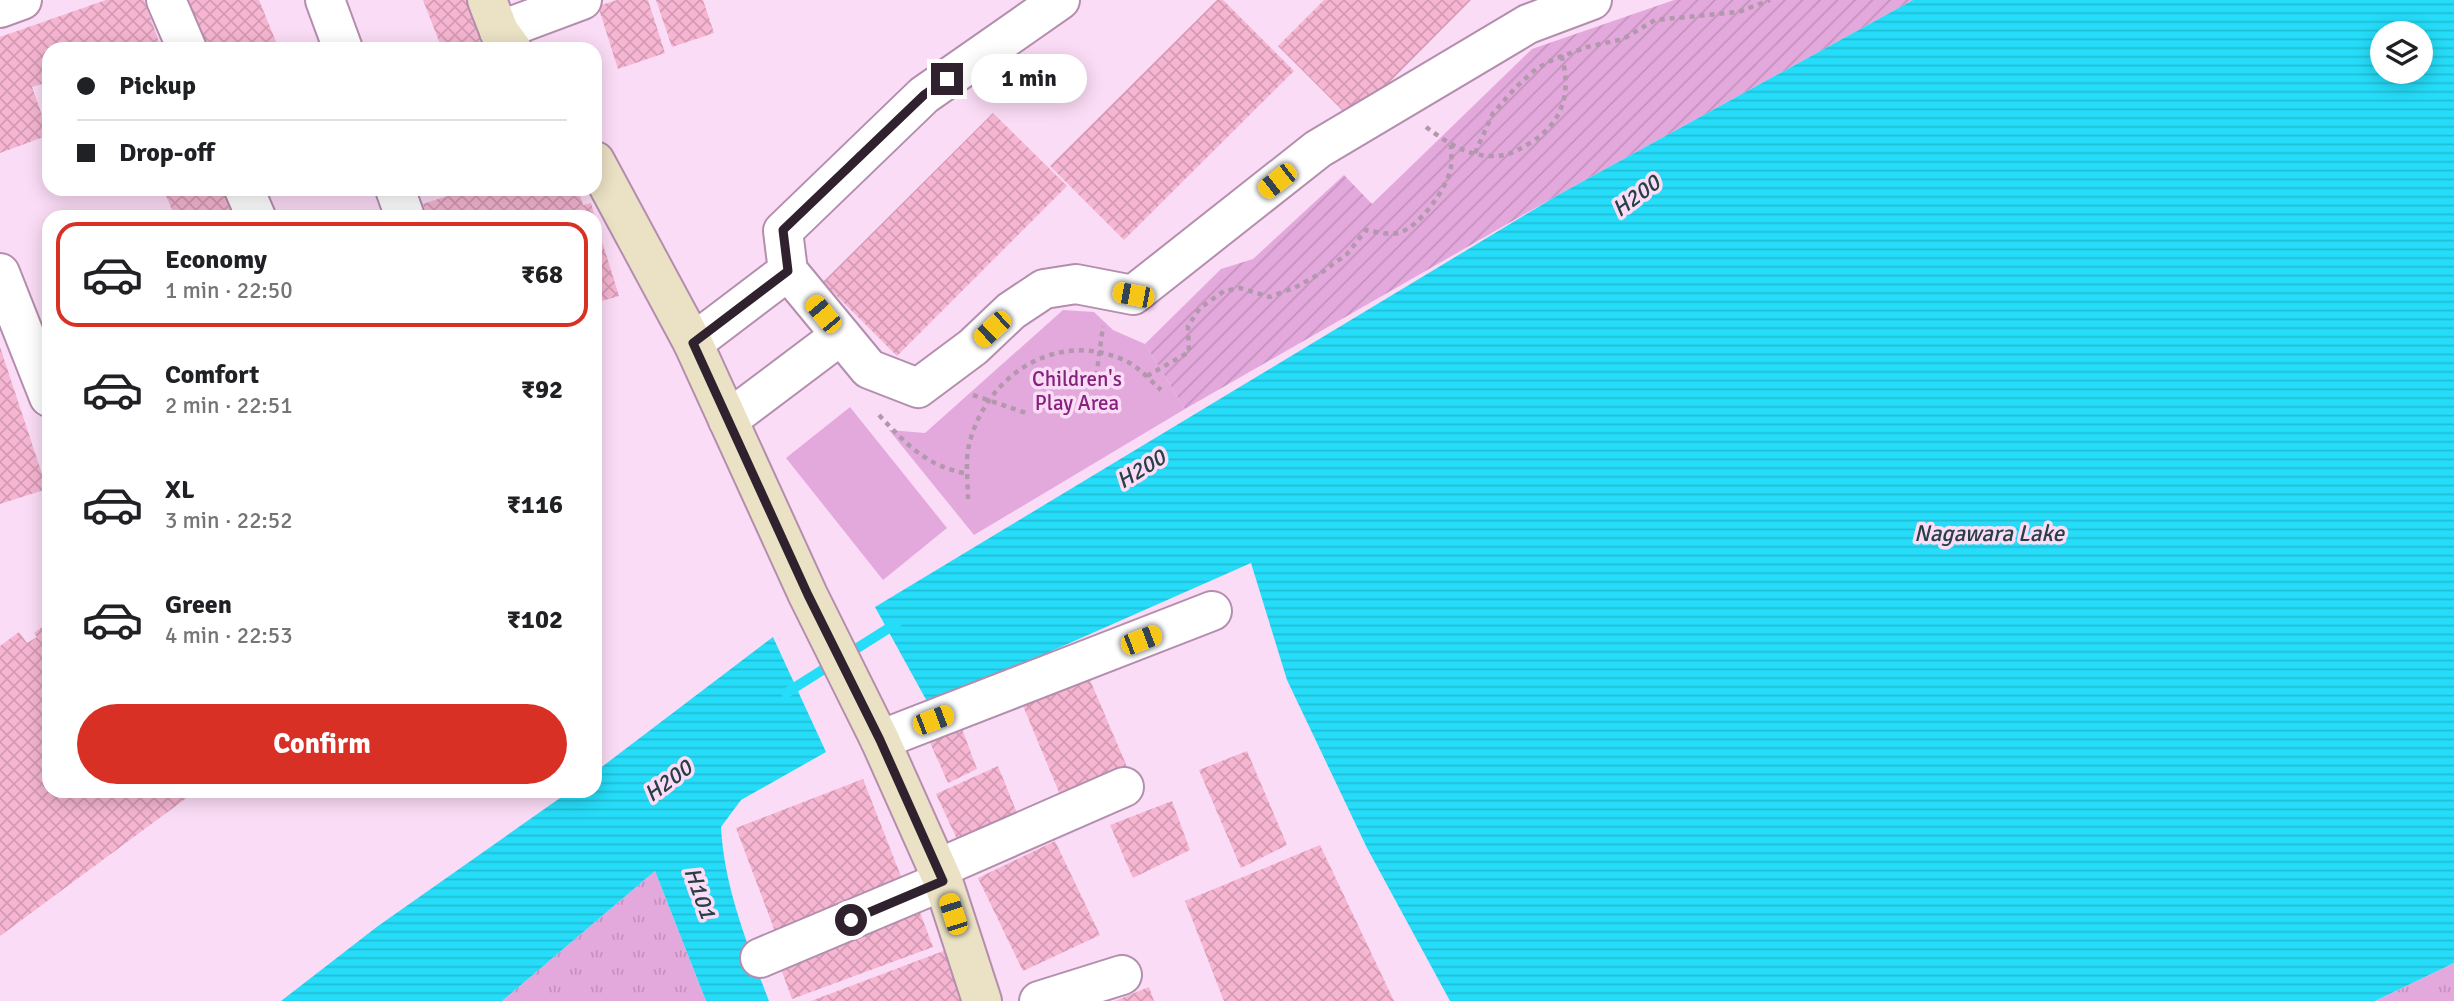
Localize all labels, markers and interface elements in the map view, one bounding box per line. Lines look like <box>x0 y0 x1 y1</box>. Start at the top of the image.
map controls <box>2370 21 2433 84</box>
button: layers <box>2370 21 2433 84</box>
callout: 1 min <box>972 55 1087 104</box>
route end <box>931 63 963 95</box>
text: 1 min <box>1001 64 1057 93</box>
text: Pickup <box>119 70 196 102</box>
text: Drop-off <box>119 137 215 169</box>
car <box>1254 160 1301 202</box>
water label: H200 <box>1606 168 1667 223</box>
icon: car <box>81 243 144 306</box>
text: Economy <box>165 244 267 276</box>
text: ₹68 <box>521 259 563 291</box>
text: 1 min · 22:50 <box>165 276 293 305</box>
car <box>1111 281 1156 309</box>
car <box>802 291 845 337</box>
car <box>970 307 1015 351</box>
icon: car <box>81 358 144 421</box>
text: Comfort <box>165 359 259 391</box>
park label: Children's Play Area <box>1032 366 1122 416</box>
text: ₹92 <box>521 374 563 406</box>
text: 2 min · 22:51 <box>165 391 293 420</box>
water label: H200 <box>1111 442 1172 495</box>
icon: car <box>81 473 144 536</box>
text: XL <box>165 474 195 506</box>
text: ₹116 <box>507 489 563 521</box>
text: 3 min · 22:52 <box>165 506 293 535</box>
water label: Nagawara Lake <box>1914 519 2065 548</box>
icon: car <box>81 588 144 651</box>
text: Green <box>165 589 232 621</box>
text: ₹102 <box>507 604 563 636</box>
text: 4 min · 22:53 <box>165 621 293 650</box>
car <box>1118 623 1165 657</box>
car <box>910 703 957 737</box>
button: Confirm <box>77 704 567 784</box>
water label: H200 <box>638 753 699 808</box>
water label: H101 <box>677 863 723 923</box>
car <box>937 891 970 937</box>
route start <box>835 904 867 936</box>

